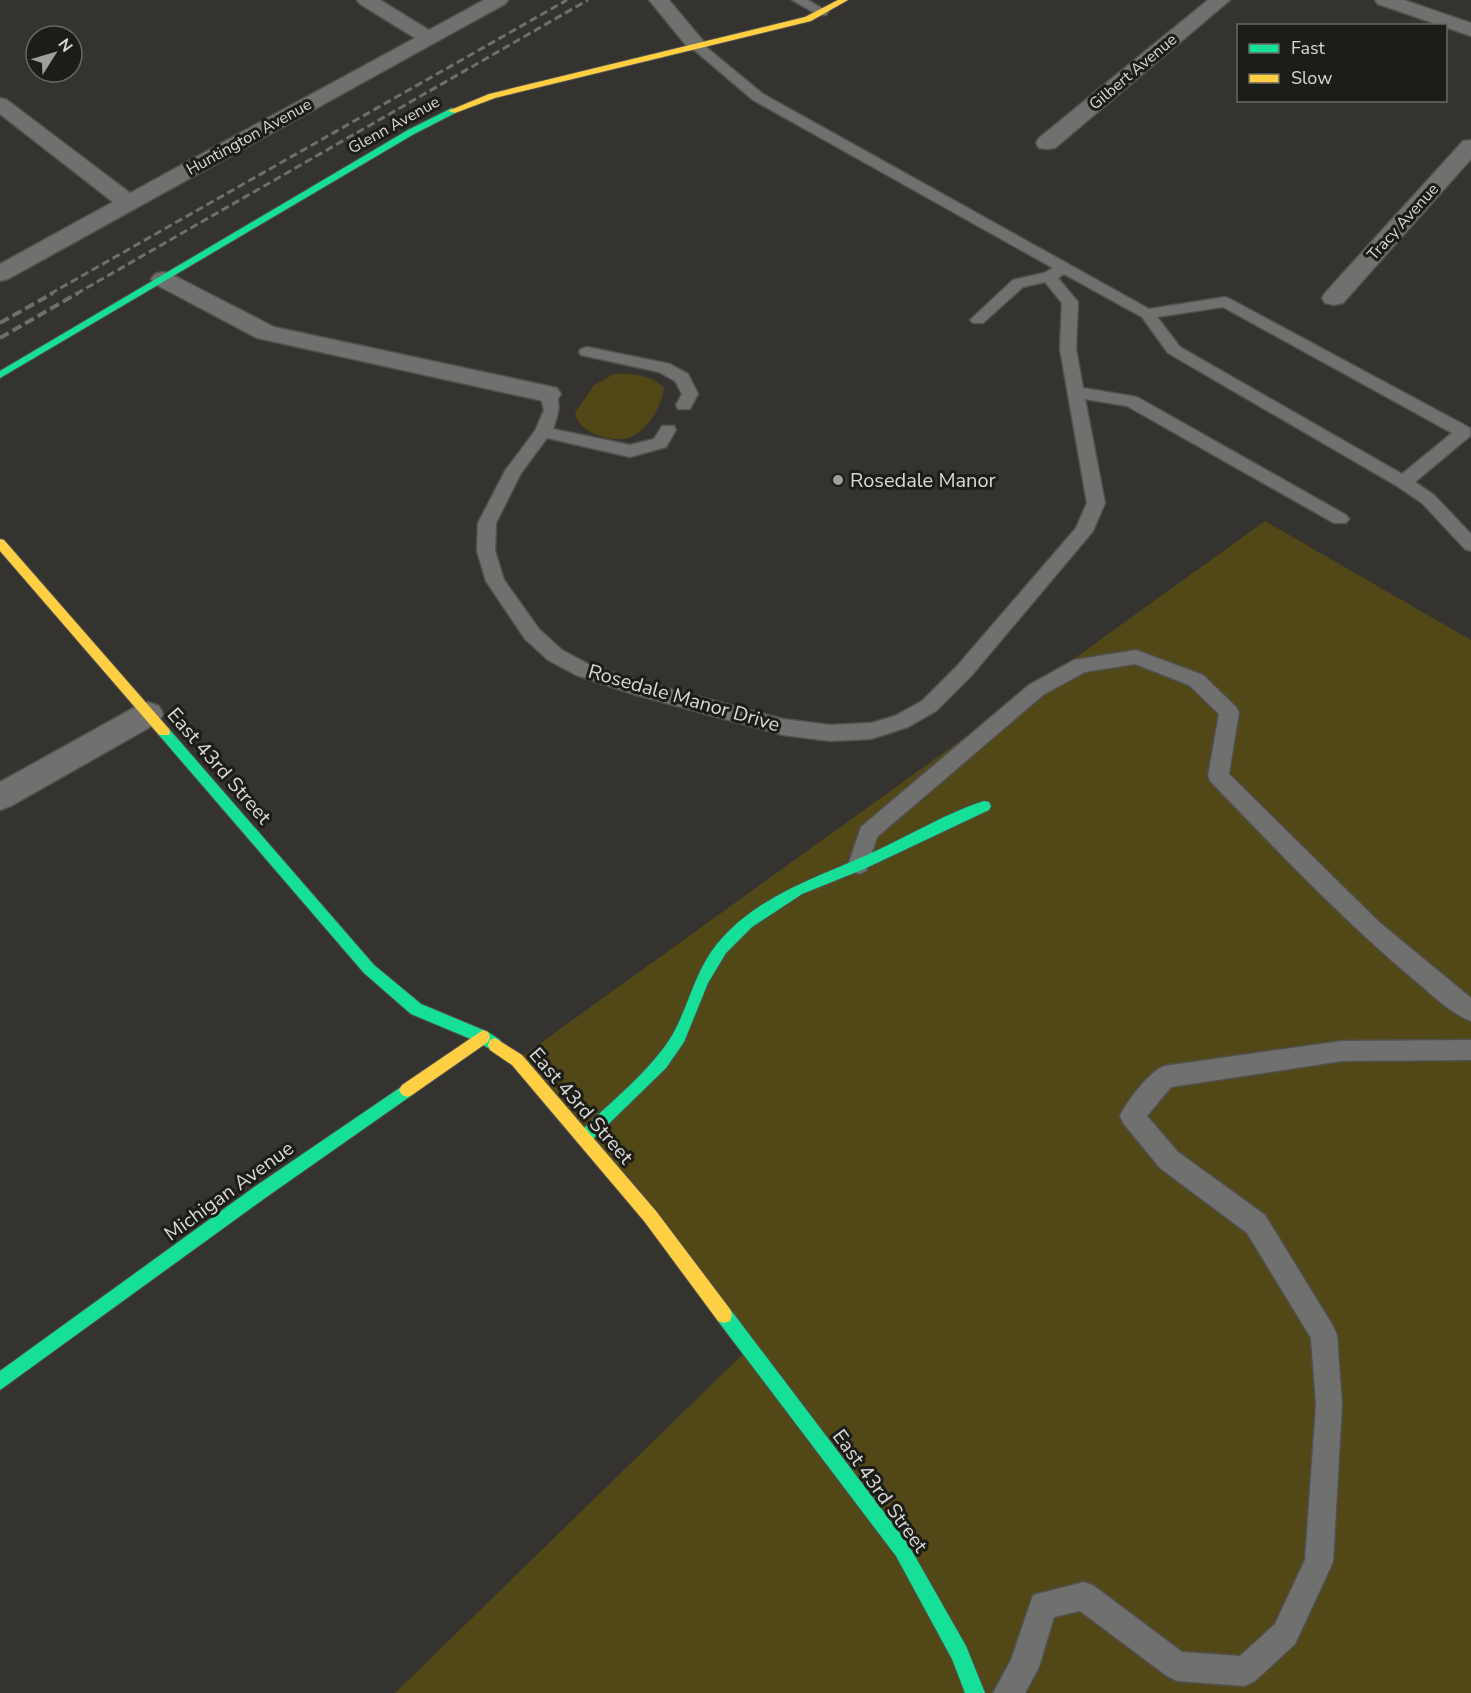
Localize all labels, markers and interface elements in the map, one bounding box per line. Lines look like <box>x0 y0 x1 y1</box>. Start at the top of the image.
north arrow <box>24 24 84 84</box>
legend <box>1237 24 1447 102</box>
street label: Gilbert Avenue <box>1084 29 1182 115</box>
text: N <box>53 34 78 57</box>
text: Fast <box>1291 36 1326 60</box>
text: Slow <box>1291 66 1332 90</box>
street label: Glenn Avenue <box>344 91 444 159</box>
street label: Huntington Avenue <box>182 93 316 181</box>
street label: Tracy Avenue <box>1362 179 1444 265</box>
place label: Rosedale Manor <box>850 467 996 494</box>
marker: Rosedale Manor <box>831 473 845 487</box>
street label: Rosedale Manor Drive <box>585 658 783 738</box>
street label: East 43rd Street <box>161 702 278 831</box>
street label: East 43rd Street <box>523 1042 640 1171</box>
street label: Michigan Avenue <box>159 1135 299 1247</box>
street label: East 43rd Street <box>826 1424 934 1559</box>

